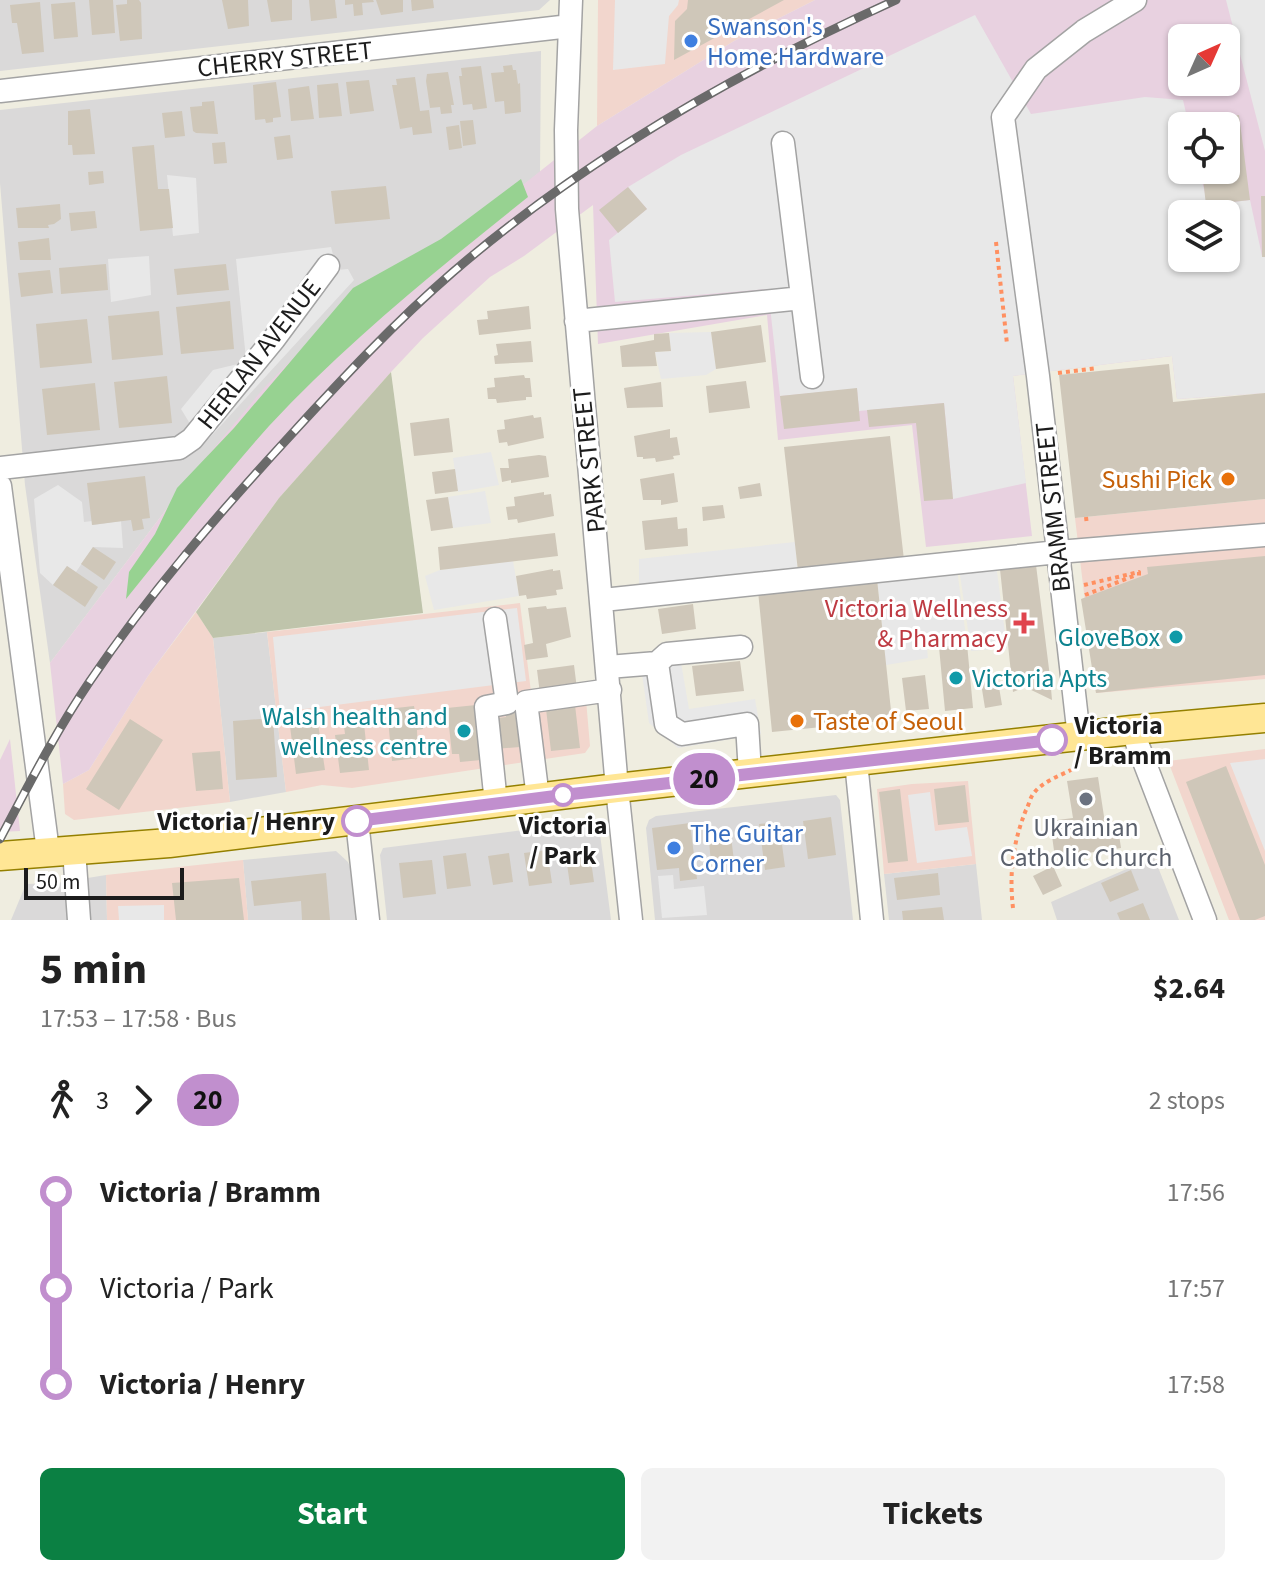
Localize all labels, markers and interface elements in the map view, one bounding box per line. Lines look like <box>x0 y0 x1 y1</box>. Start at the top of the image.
place label: Swanson's Home Hardware <box>707 8 884 75</box>
north arrow <box>1168 24 1240 96</box>
map controls <box>1168 24 1240 272</box>
street label: CHERRY STREET <box>196 31 375 87</box>
marker: Swanson's Home Hardware <box>682 32 700 50</box>
button: locate <box>1168 112 1240 184</box>
button: layers <box>1168 200 1240 272</box>
street label: HERLAN AVENUE <box>188 271 330 437</box>
street label: PARK STREET <box>563 385 615 535</box>
street label: BRAMM STREET <box>1026 420 1080 594</box>
place label: Sushi Pick <box>1101 461 1212 498</box>
marker: Sushi Pick <box>1219 470 1237 488</box>
place label: Victoria Wellness & Pharmacy <box>825 590 1008 657</box>
marker: Victoria Wellness & Pharmacy <box>1015 614 1033 632</box>
place label: GloveBox <box>1058 619 1160 656</box>
marker: GloveBox <box>1167 628 1185 646</box>
place label: Victoria Apts <box>972 660 1107 697</box>
marker: Victoria Apts <box>947 669 965 687</box>
place label: Walsh health and wellness centre <box>262 698 448 765</box>
place label: Taste of Seoul <box>813 703 964 740</box>
place label: Victoria / Bramm <box>1073 707 1172 774</box>
marker: Taste of Seoul <box>788 712 806 730</box>
marker: Walsh health and wellness centre <box>455 722 473 740</box>
marker: Victoria / Bramm <box>1037 725 1067 755</box>
line badge: 20 <box>668 753 740 805</box>
text: 20 <box>689 759 719 799</box>
marker: Victoria / Park <box>552 784 574 806</box>
marker: Ukrainian Catholic Church <box>1077 790 1095 808</box>
place label: Victoria / Henry <box>156 803 335 840</box>
marker: Victoria / Henry <box>342 806 372 836</box>
place label: Victoria / Park <box>518 807 607 874</box>
place label: Ukrainian Catholic Church <box>1000 809 1172 876</box>
place label: The Guitar Corner <box>690 815 804 882</box>
marker: The Guitar Corner <box>665 839 683 857</box>
scale bar <box>24 864 184 900</box>
text: 50 m <box>36 866 81 898</box>
text: 5 min <box>40 938 147 1001</box>
text: $2.64 <box>1153 967 1225 1010</box>
text: 17:53 – 17:58 · Bus <box>40 1000 236 1037</box>
icon: walk <box>40 1078 84 1122</box>
icon: forward <box>121 1078 165 1122</box>
text: 20 <box>193 1080 223 1120</box>
text: 3 <box>96 1082 109 1119</box>
text: 2 stops <box>1149 1082 1225 1119</box>
text: Victoria / Bramm <box>100 1171 321 1214</box>
text: 17:56 <box>1167 1174 1225 1211</box>
text: Victoria / Park <box>100 1267 274 1310</box>
text: 17:57 <box>1167 1270 1225 1307</box>
text: Victoria / Henry <box>100 1363 305 1406</box>
text: 17:58 <box>1167 1366 1225 1403</box>
button: Start <box>40 1468 625 1560</box>
button: Tickets <box>641 1468 1225 1560</box>

